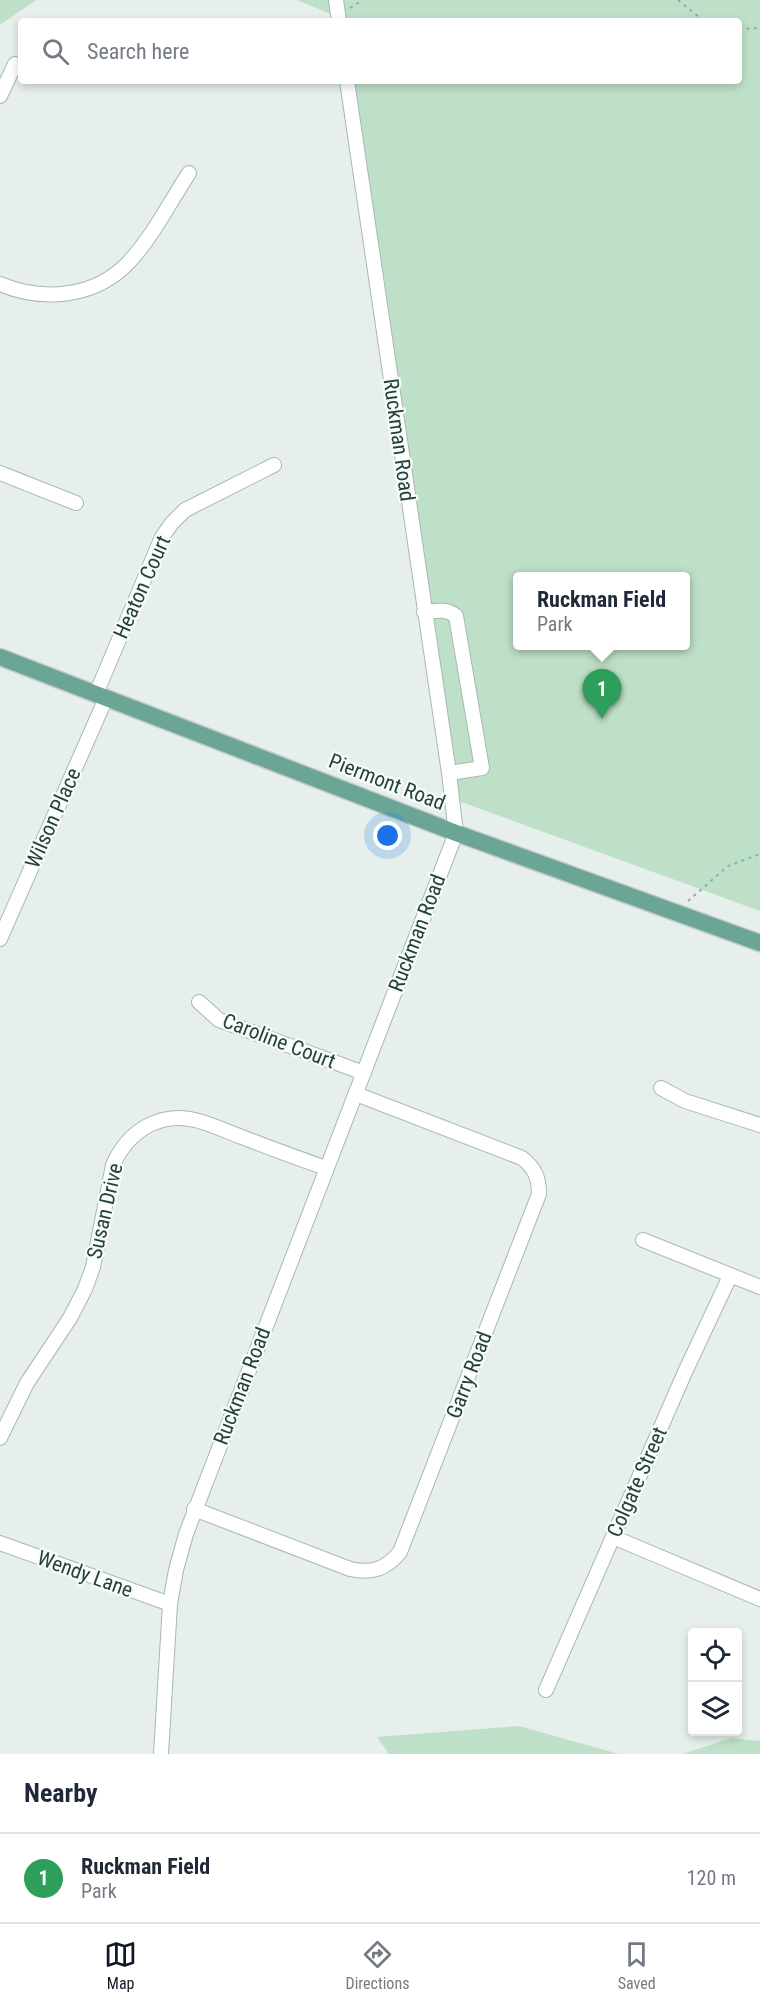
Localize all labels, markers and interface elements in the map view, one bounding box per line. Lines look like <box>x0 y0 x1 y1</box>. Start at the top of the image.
search box <box>18 18 742 84</box>
icon: search <box>39 35 72 68</box>
text: Search here <box>87 39 189 64</box>
street label: Ruckman Road <box>379 377 419 503</box>
street label: Heaton Court <box>109 532 175 642</box>
popup <box>513 572 690 650</box>
text: Ruckman Field <box>537 587 666 612</box>
text: Park <box>537 612 573 636</box>
pin: 1 <box>582 670 622 719</box>
street label: Piermont Road <box>326 749 448 815</box>
street label: Wilson Place <box>20 764 86 872</box>
your location <box>373 821 402 850</box>
street label: Ruckman Road <box>384 871 450 995</box>
street label: Caroline Court <box>219 1008 339 1074</box>
street label: Susan Drive <box>82 1161 128 1261</box>
street label: Ruckman Road <box>209 1324 275 1448</box>
street label: Garry Road <box>441 1328 497 1422</box>
street label: Colgate Street <box>602 1423 672 1541</box>
street label: Wendy Lane <box>34 1546 136 1602</box>
map controls <box>688 1628 742 1736</box>
button: locate <box>688 1628 742 1682</box>
button: layers <box>688 1682 742 1736</box>
text: Nearby <box>24 1778 98 1808</box>
text: Ruckman Field <box>81 1854 210 1879</box>
text: 1 <box>38 1866 49 1890</box>
text: 120 m <box>687 1866 736 1890</box>
text: Park <box>81 1879 117 1903</box>
tab: Map <box>104 1938 137 1993</box>
tab: Directions <box>346 1938 409 1993</box>
tab: Saved <box>618 1938 656 1993</box>

